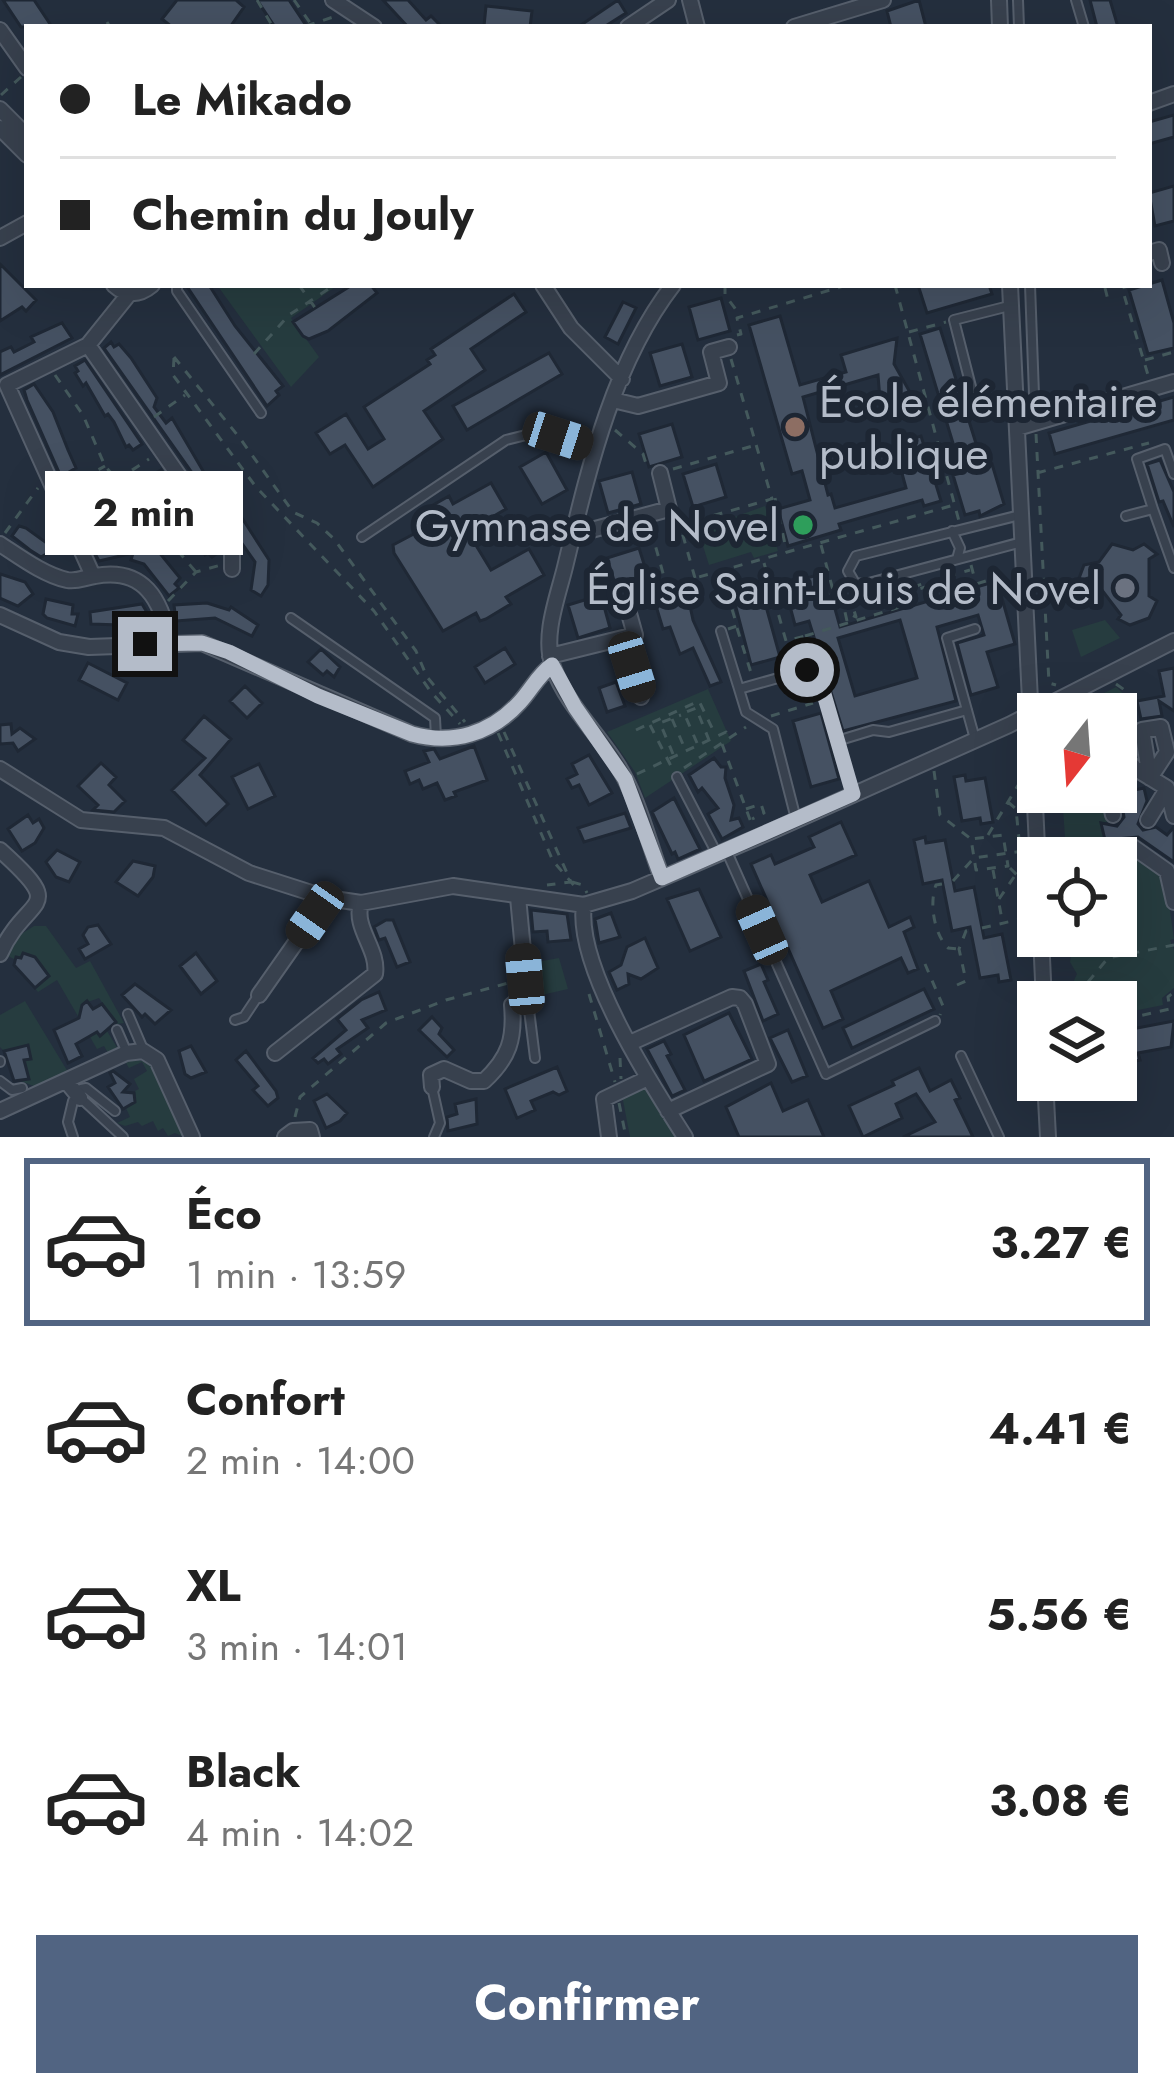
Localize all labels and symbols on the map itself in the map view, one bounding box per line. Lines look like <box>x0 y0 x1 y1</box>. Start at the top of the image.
place label: École élémentaire publique <box>819 369 1158 486</box>
car <box>518 408 598 464</box>
marker: École élémentaire publique <box>782 414 808 440</box>
callout: 2 min <box>46 470 244 554</box>
place label: Gymnase de Novel <box>415 493 779 558</box>
marker: Gymnase de Novel <box>790 512 816 538</box>
place label: Église Saint-Louis de Novel <box>586 556 1101 621</box>
marker: Église Saint-Louis de Novel <box>1112 575 1138 601</box>
route end <box>118 617 172 671</box>
car <box>604 627 660 707</box>
route start <box>780 643 834 697</box>
north arrow <box>1017 693 1137 813</box>
car <box>280 875 350 955</box>
car <box>731 890 793 970</box>
car <box>504 942 546 1016</box>

